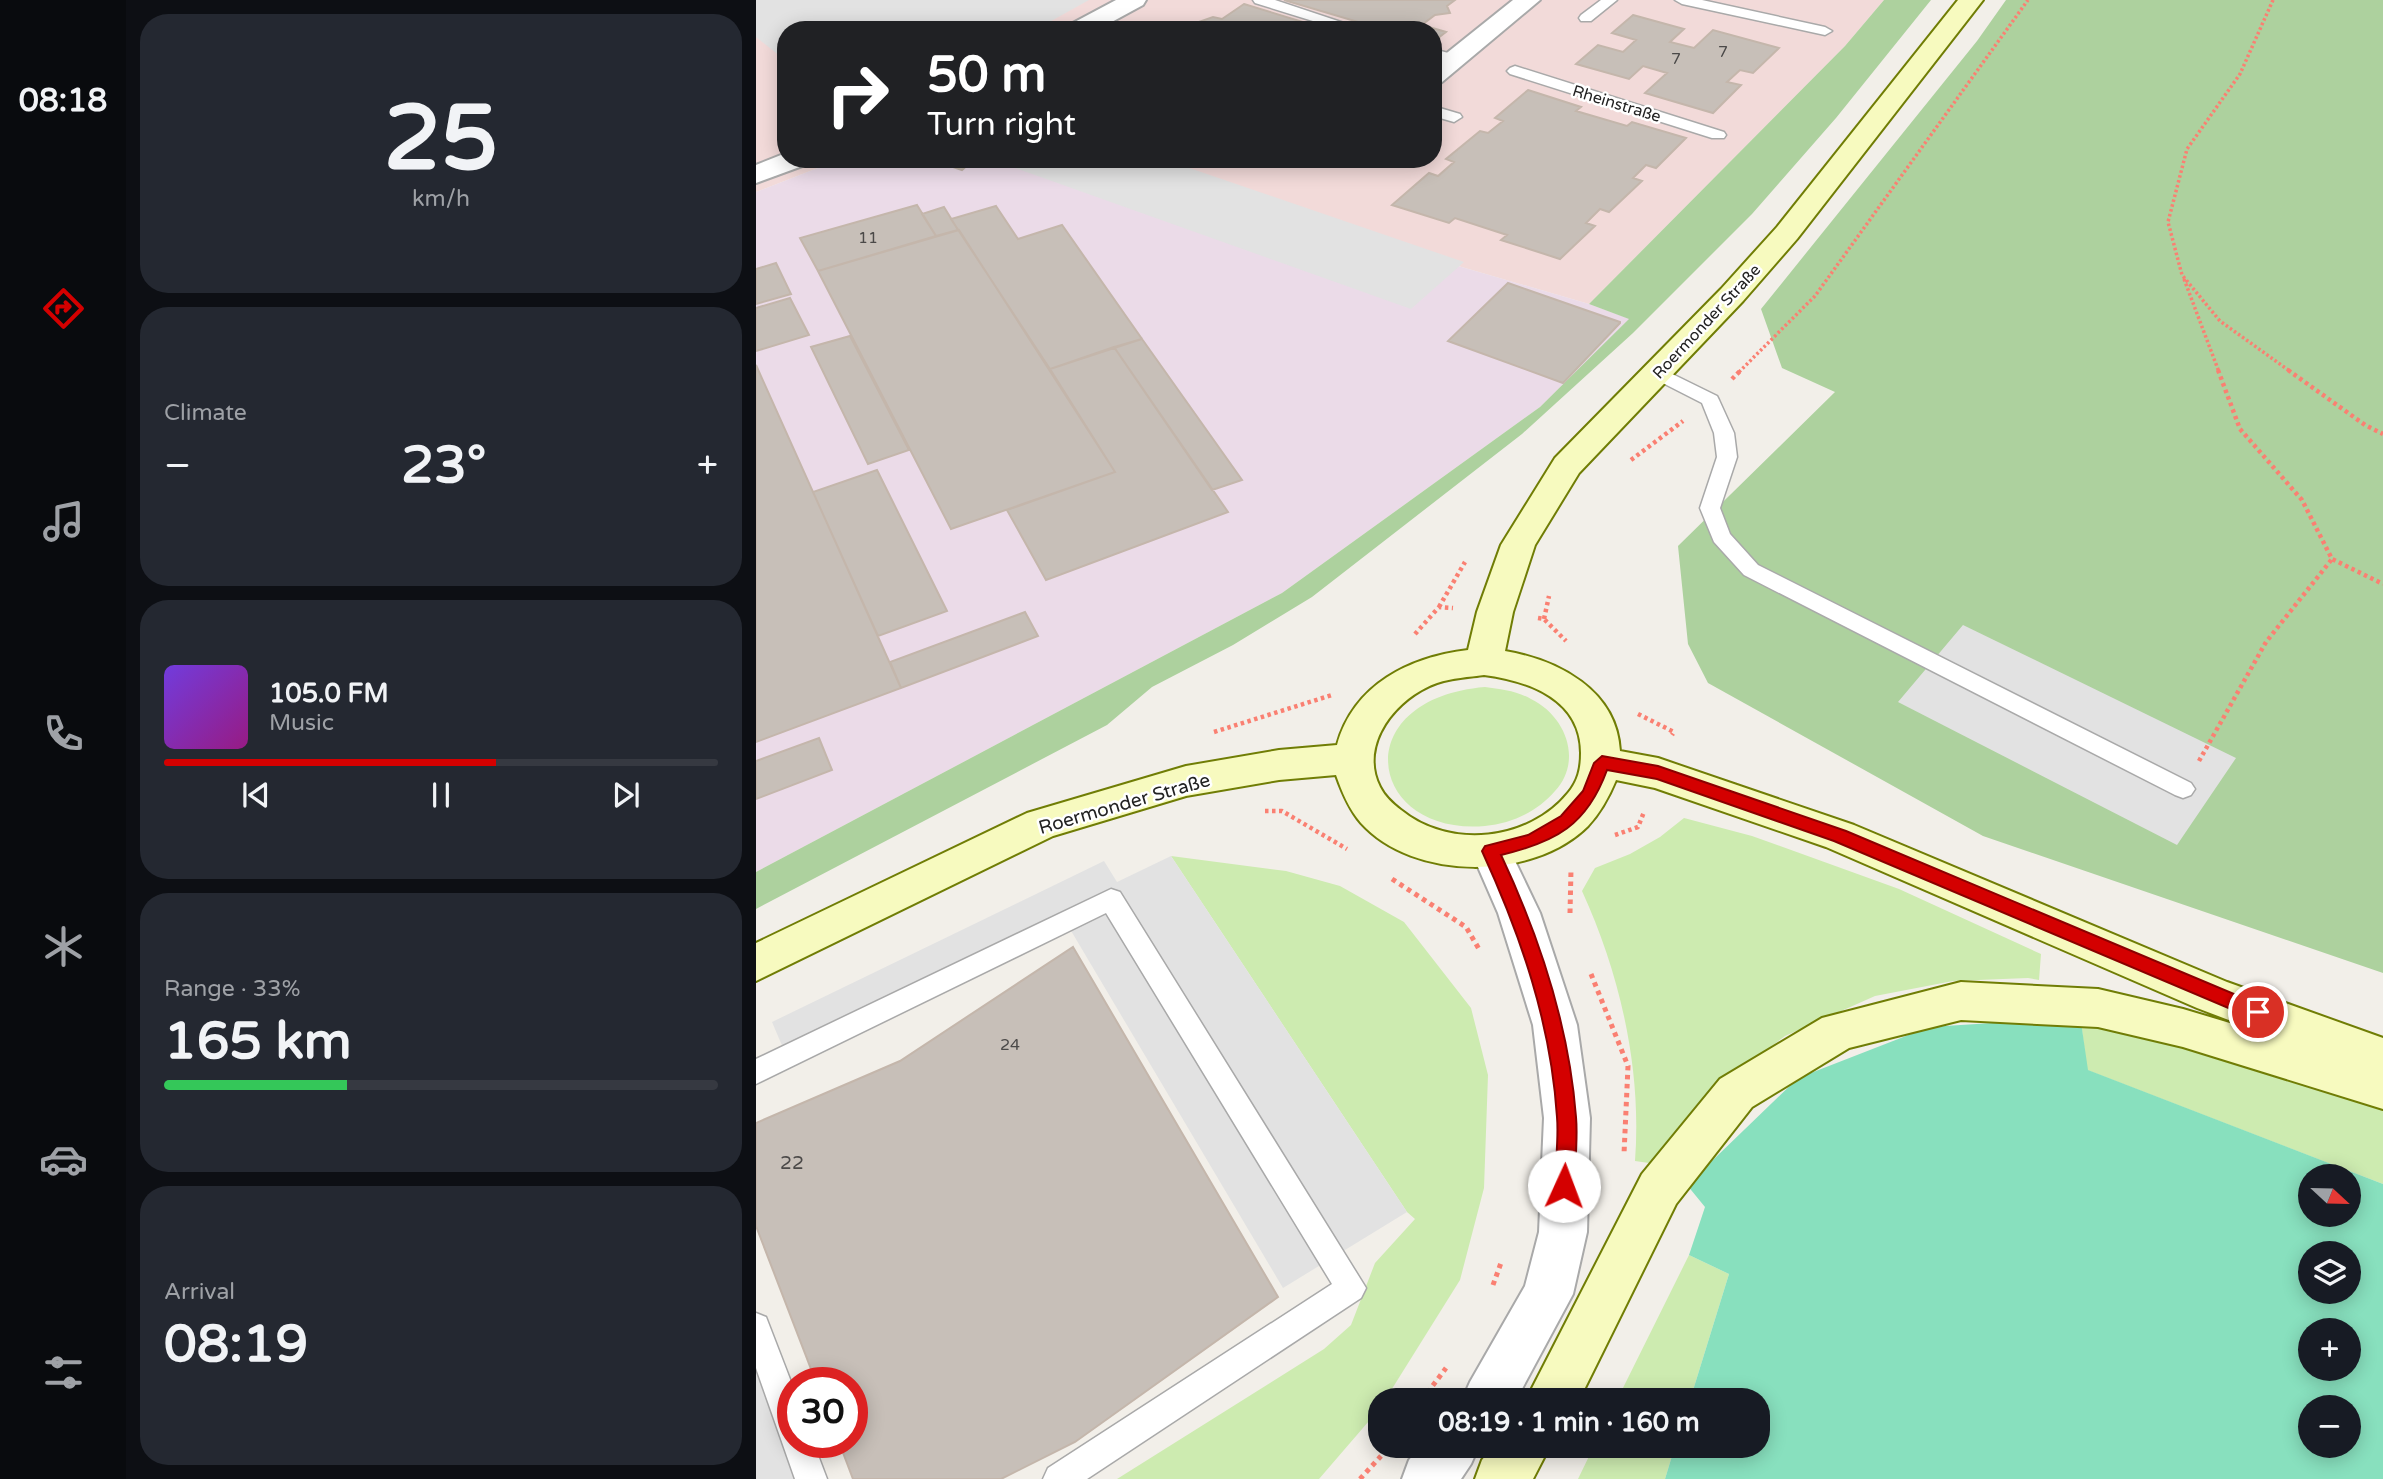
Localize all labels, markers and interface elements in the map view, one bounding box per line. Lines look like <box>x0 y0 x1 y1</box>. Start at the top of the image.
house number: 7 <box>1718 42 1728 62</box>
text: 50 m <box>927 46 1046 105</box>
icon: right <box>812 49 903 140</box>
house number: 7 <box>1671 49 1681 69</box>
street label: Rheinstraße <box>1570 81 1663 127</box>
text: 08:18 <box>19 82 107 120</box>
text: 25 <box>384 84 498 194</box>
text: Turn right <box>927 106 1076 144</box>
text: km/h <box>412 185 470 213</box>
house number: 11 <box>858 228 878 248</box>
street label: Roermonder Straße <box>1648 260 1765 383</box>
icon: directions <box>39 284 88 333</box>
text: Climate <box>164 399 247 427</box>
text: 23° <box>401 434 486 497</box>
text: − <box>164 443 191 489</box>
text: + <box>697 443 718 489</box>
icon: music <box>39 497 88 546</box>
text: 105.0 FM <box>269 678 389 709</box>
icon: phone <box>39 709 88 758</box>
text: Music <box>269 709 334 737</box>
street label: Roermonder Straße <box>1036 769 1213 839</box>
icon: previous <box>237 776 275 814</box>
icon: pause <box>422 776 460 814</box>
icon: next <box>607 776 645 814</box>
icon: climate <box>39 922 88 971</box>
text: Range · 33% <box>164 975 300 1003</box>
pin <box>2228 982 2288 1042</box>
icon: arrive <box>2239 993 2277 1031</box>
text: 165 km <box>164 1010 352 1073</box>
house number: 24 <box>1000 1035 1020 1055</box>
icon: car <box>39 1135 88 1184</box>
position arrow <box>1527 1149 1601 1223</box>
house number: 22 <box>780 1152 804 1174</box>
north arrow <box>2298 1164 2361 1227</box>
map controls <box>2298 1164 2361 1458</box>
button: layers <box>2298 1241 2361 1304</box>
text: Arrival <box>164 1278 235 1306</box>
text: 08:19 <box>164 1313 308 1376</box>
button: + <box>2298 1318 2361 1381</box>
icon: filters <box>39 1348 88 1397</box>
speed limit sign: 30 <box>777 1367 868 1458</box>
button: − <box>2298 1395 2361 1458</box>
text: 08:19 · 1 min · 160 m <box>1438 1407 1700 1438</box>

